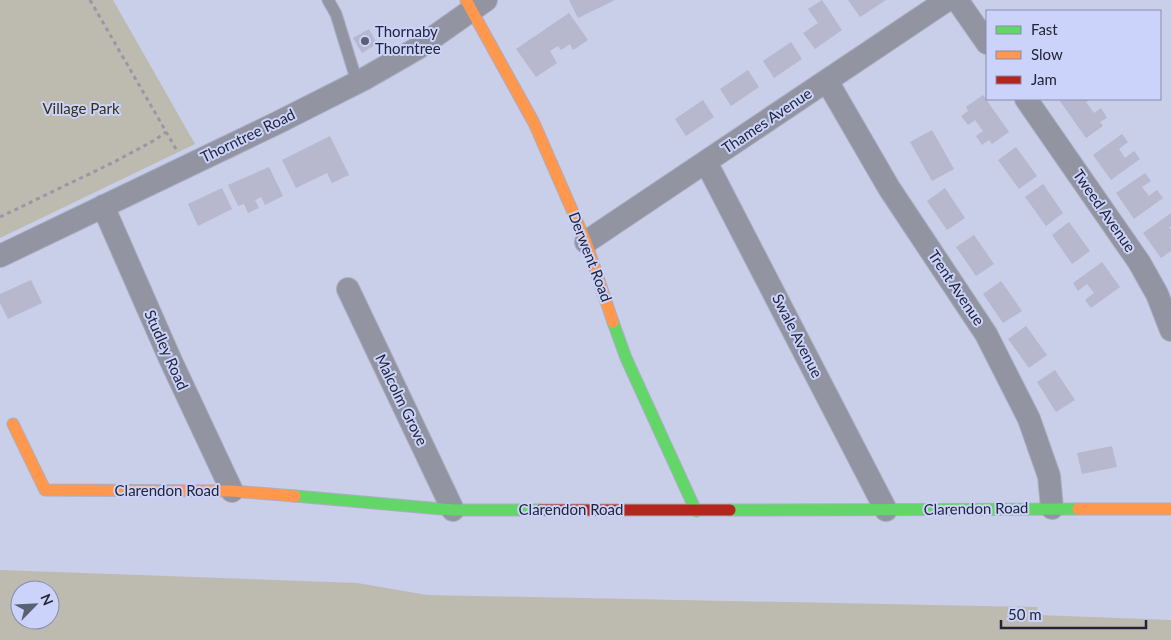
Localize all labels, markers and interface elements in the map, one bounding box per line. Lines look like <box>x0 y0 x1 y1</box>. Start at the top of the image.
legend <box>986 10 1161 100</box>
text: Fast <box>1031 20 1058 38</box>
place label: Thornaby Thorntree <box>375 22 441 57</box>
marker: Thornaby Thorntree <box>359 35 371 47</box>
text: Slow <box>1031 45 1063 63</box>
text: Jam <box>1031 70 1057 88</box>
street label: Thames Avenue <box>718 84 815 157</box>
park label: Village Park <box>42 99 120 117</box>
street label: Thorntree Road <box>197 104 298 166</box>
street label: Tweed Avenue <box>1070 166 1140 255</box>
street label: Derwent Road <box>566 209 616 304</box>
street label: Trent Avenue <box>925 246 989 329</box>
street label: Swale Avenue <box>769 291 827 380</box>
street label: Studley Road <box>141 307 193 392</box>
street label: Malcolm Grove <box>372 351 432 448</box>
street label: Clarendon Road <box>115 481 219 499</box>
street label: Clarendon Road <box>923 498 1029 518</box>
street label: Clarendon Road <box>519 500 623 518</box>
north arrow <box>10 580 60 630</box>
text: N <box>37 591 57 608</box>
scale bar <box>1001 598 1146 630</box>
text: 50 m <box>1008 605 1042 623</box>

